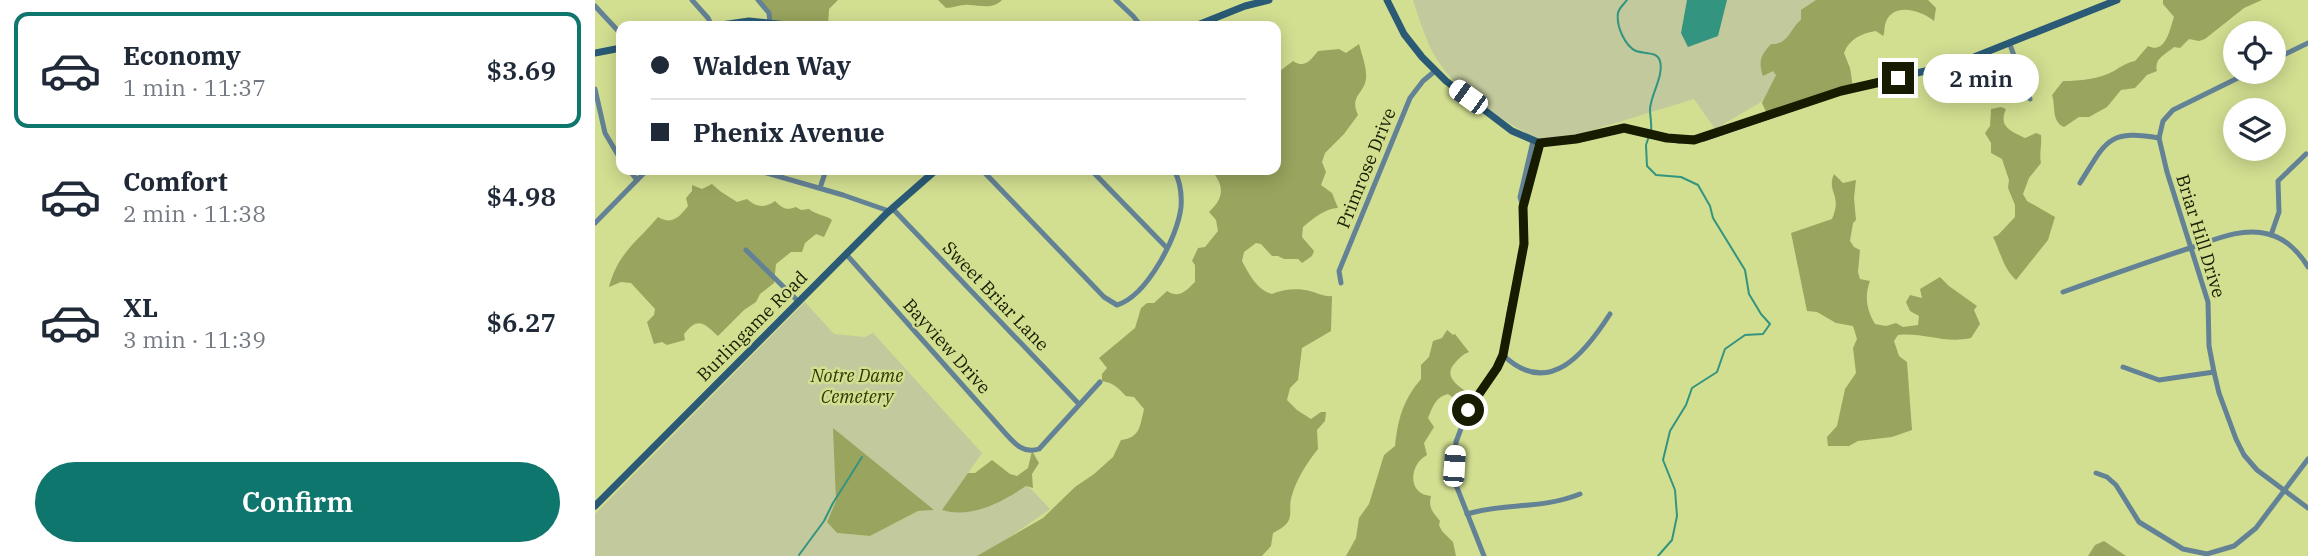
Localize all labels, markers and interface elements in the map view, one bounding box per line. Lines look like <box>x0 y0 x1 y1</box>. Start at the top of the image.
map controls <box>2223 21 2286 161</box>
button: locate <box>2223 21 2286 84</box>
text: Economy <box>123 38 241 72</box>
icon: car <box>39 39 102 102</box>
text: Walden Way <box>693 48 851 82</box>
text: $3.69 <box>487 53 556 87</box>
callout: 2 min <box>1923 54 2038 102</box>
route end <box>1882 62 1914 94</box>
text: 2 min <box>1949 63 2013 93</box>
text: 1 min · 11:37 <box>123 72 266 102</box>
car <box>1445 76 1492 118</box>
button: layers <box>2223 98 2286 161</box>
street label: Primrose Drive <box>1331 104 1401 232</box>
text: Phenix Avenue <box>693 115 885 149</box>
text: Comfort <box>123 164 228 198</box>
icon: car <box>39 165 102 228</box>
street label: Briar Hill Drive <box>2171 171 2231 301</box>
text: $4.98 <box>487 179 556 213</box>
text: 2 min · 11:38 <box>123 198 266 228</box>
street label: Sweet Briar Lane <box>938 236 1054 356</box>
street label: Burlingame Road <box>692 266 812 386</box>
text: XL <box>123 290 158 324</box>
icon: car <box>39 291 102 354</box>
street label: Bayview Drive <box>898 294 996 398</box>
text: $6.27 <box>487 305 556 339</box>
text: 3 min · 11:39 <box>123 324 266 354</box>
park label: Notre Dame Cemetery <box>810 364 903 408</box>
route start <box>1452 394 1484 426</box>
car <box>1443 444 1466 488</box>
button: Confirm <box>35 462 560 542</box>

